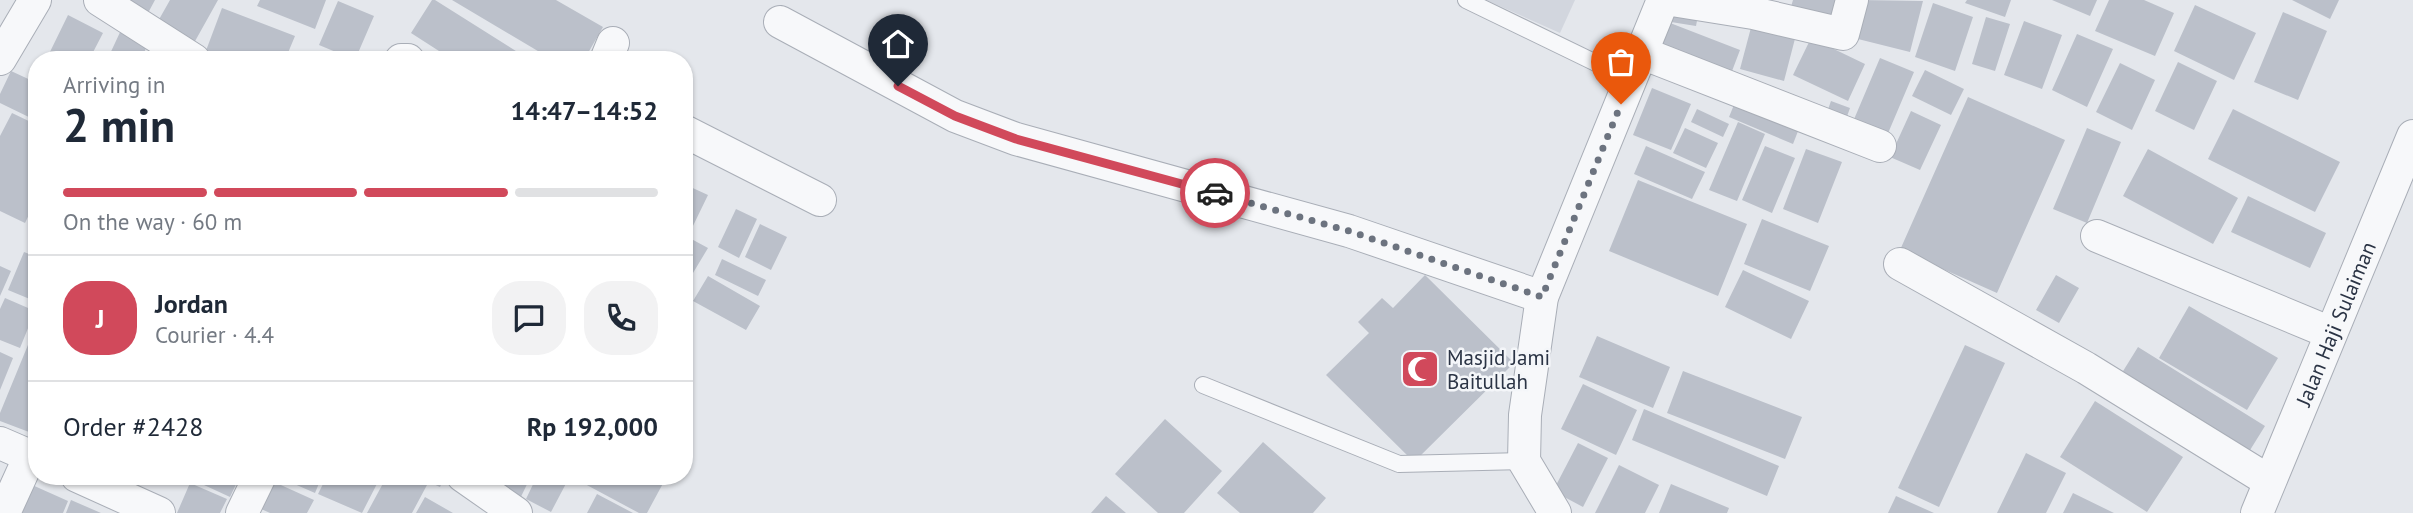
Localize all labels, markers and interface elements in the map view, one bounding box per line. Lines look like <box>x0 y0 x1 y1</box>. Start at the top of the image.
pin <box>868 14 928 86</box>
icon: home <box>879 25 917 63</box>
pin <box>1591 32 1651 104</box>
icon: bag <box>1602 43 1640 81</box>
text: Arriving in <box>63 70 165 99</box>
text: 14:47–14:52 <box>511 94 658 127</box>
text: 2 min <box>63 95 175 155</box>
courier <box>1180 158 1250 228</box>
icon: car <box>1196 174 1234 212</box>
text: On the way · 60 m <box>63 207 242 236</box>
street label: Jalan Haji Sulaiman <box>2289 237 2381 411</box>
button: chat <box>492 281 566 355</box>
button: phone <box>584 281 658 355</box>
text: Jordan <box>155 287 228 320</box>
text: J <box>96 302 104 335</box>
text: Courier · 4.4 <box>155 320 274 349</box>
place label: Masjid Jami Baitullah <box>1447 344 1550 395</box>
mosque icon: Masjid Jami Baitullah <box>1399 348 1441 390</box>
text: Order #2428 <box>63 410 203 443</box>
text: Rp 192,000 <box>527 410 658 443</box>

